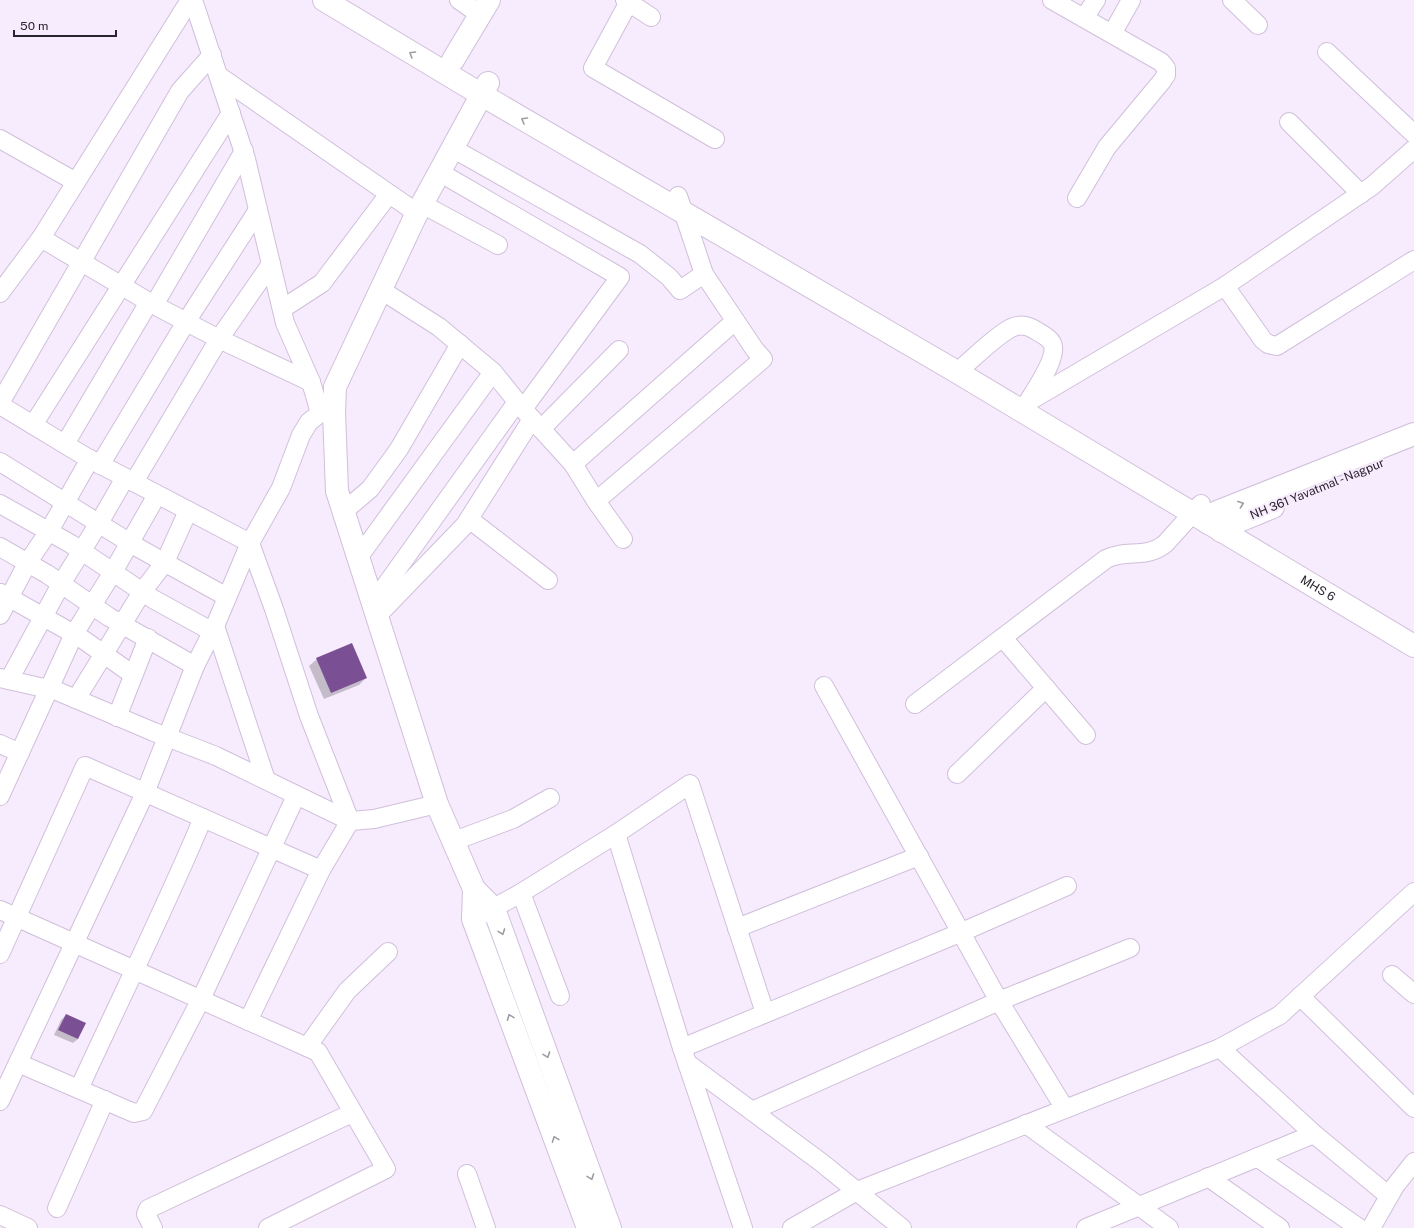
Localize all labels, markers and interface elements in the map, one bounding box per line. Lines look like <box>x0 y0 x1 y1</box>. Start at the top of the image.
scale bar <box>14 12 116 38</box>
text: 50 m <box>20 19 48 33</box>
one-way arrow <box>409 51 416 58</box>
one-way arrow <box>521 117 528 125</box>
street label: NH 361 Yavatmal - Nagpur <box>1248 456 1386 522</box>
one-way arrow <box>1237 500 1244 508</box>
street label: MHS 6 <box>1298 573 1338 604</box>
one-way arrow <box>498 929 506 936</box>
one-way arrow <box>506 1014 514 1021</box>
one-way arrow <box>542 1051 550 1058</box>
one-way arrow <box>552 1136 560 1143</box>
one-way arrow <box>586 1173 595 1180</box>

